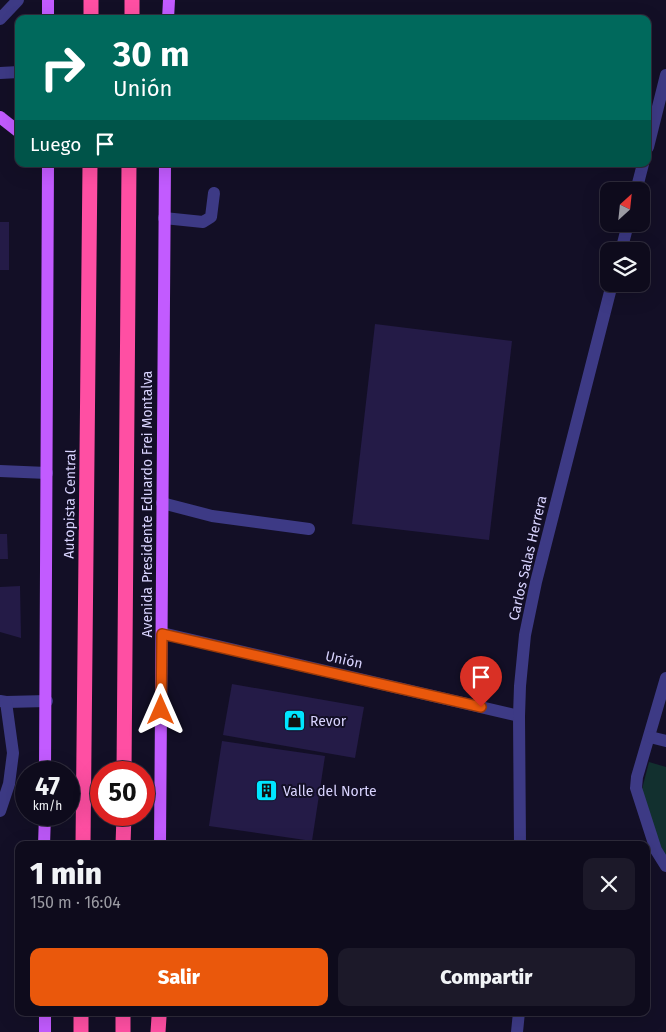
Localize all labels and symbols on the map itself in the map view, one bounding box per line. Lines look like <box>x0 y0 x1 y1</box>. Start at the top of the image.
north arrow <box>600 182 650 232</box>
street label: Avenida Presidente Eduardo Frei Montalva <box>139 371 156 637</box>
street label: Autopista Central <box>61 449 79 559</box>
street label: Carlos Salas Herrera <box>505 494 551 622</box>
street label: Unión <box>324 647 364 673</box>
pin <box>460 656 502 707</box>
position arrow <box>134 683 186 735</box>
shop icon: Revor <box>282 709 306 733</box>
place label: Revor <box>310 713 347 730</box>
speed limit sign: 50 <box>90 761 155 826</box>
building icon: Valle del Norte <box>255 779 279 803</box>
place label: Valle del Norte <box>283 783 377 800</box>

